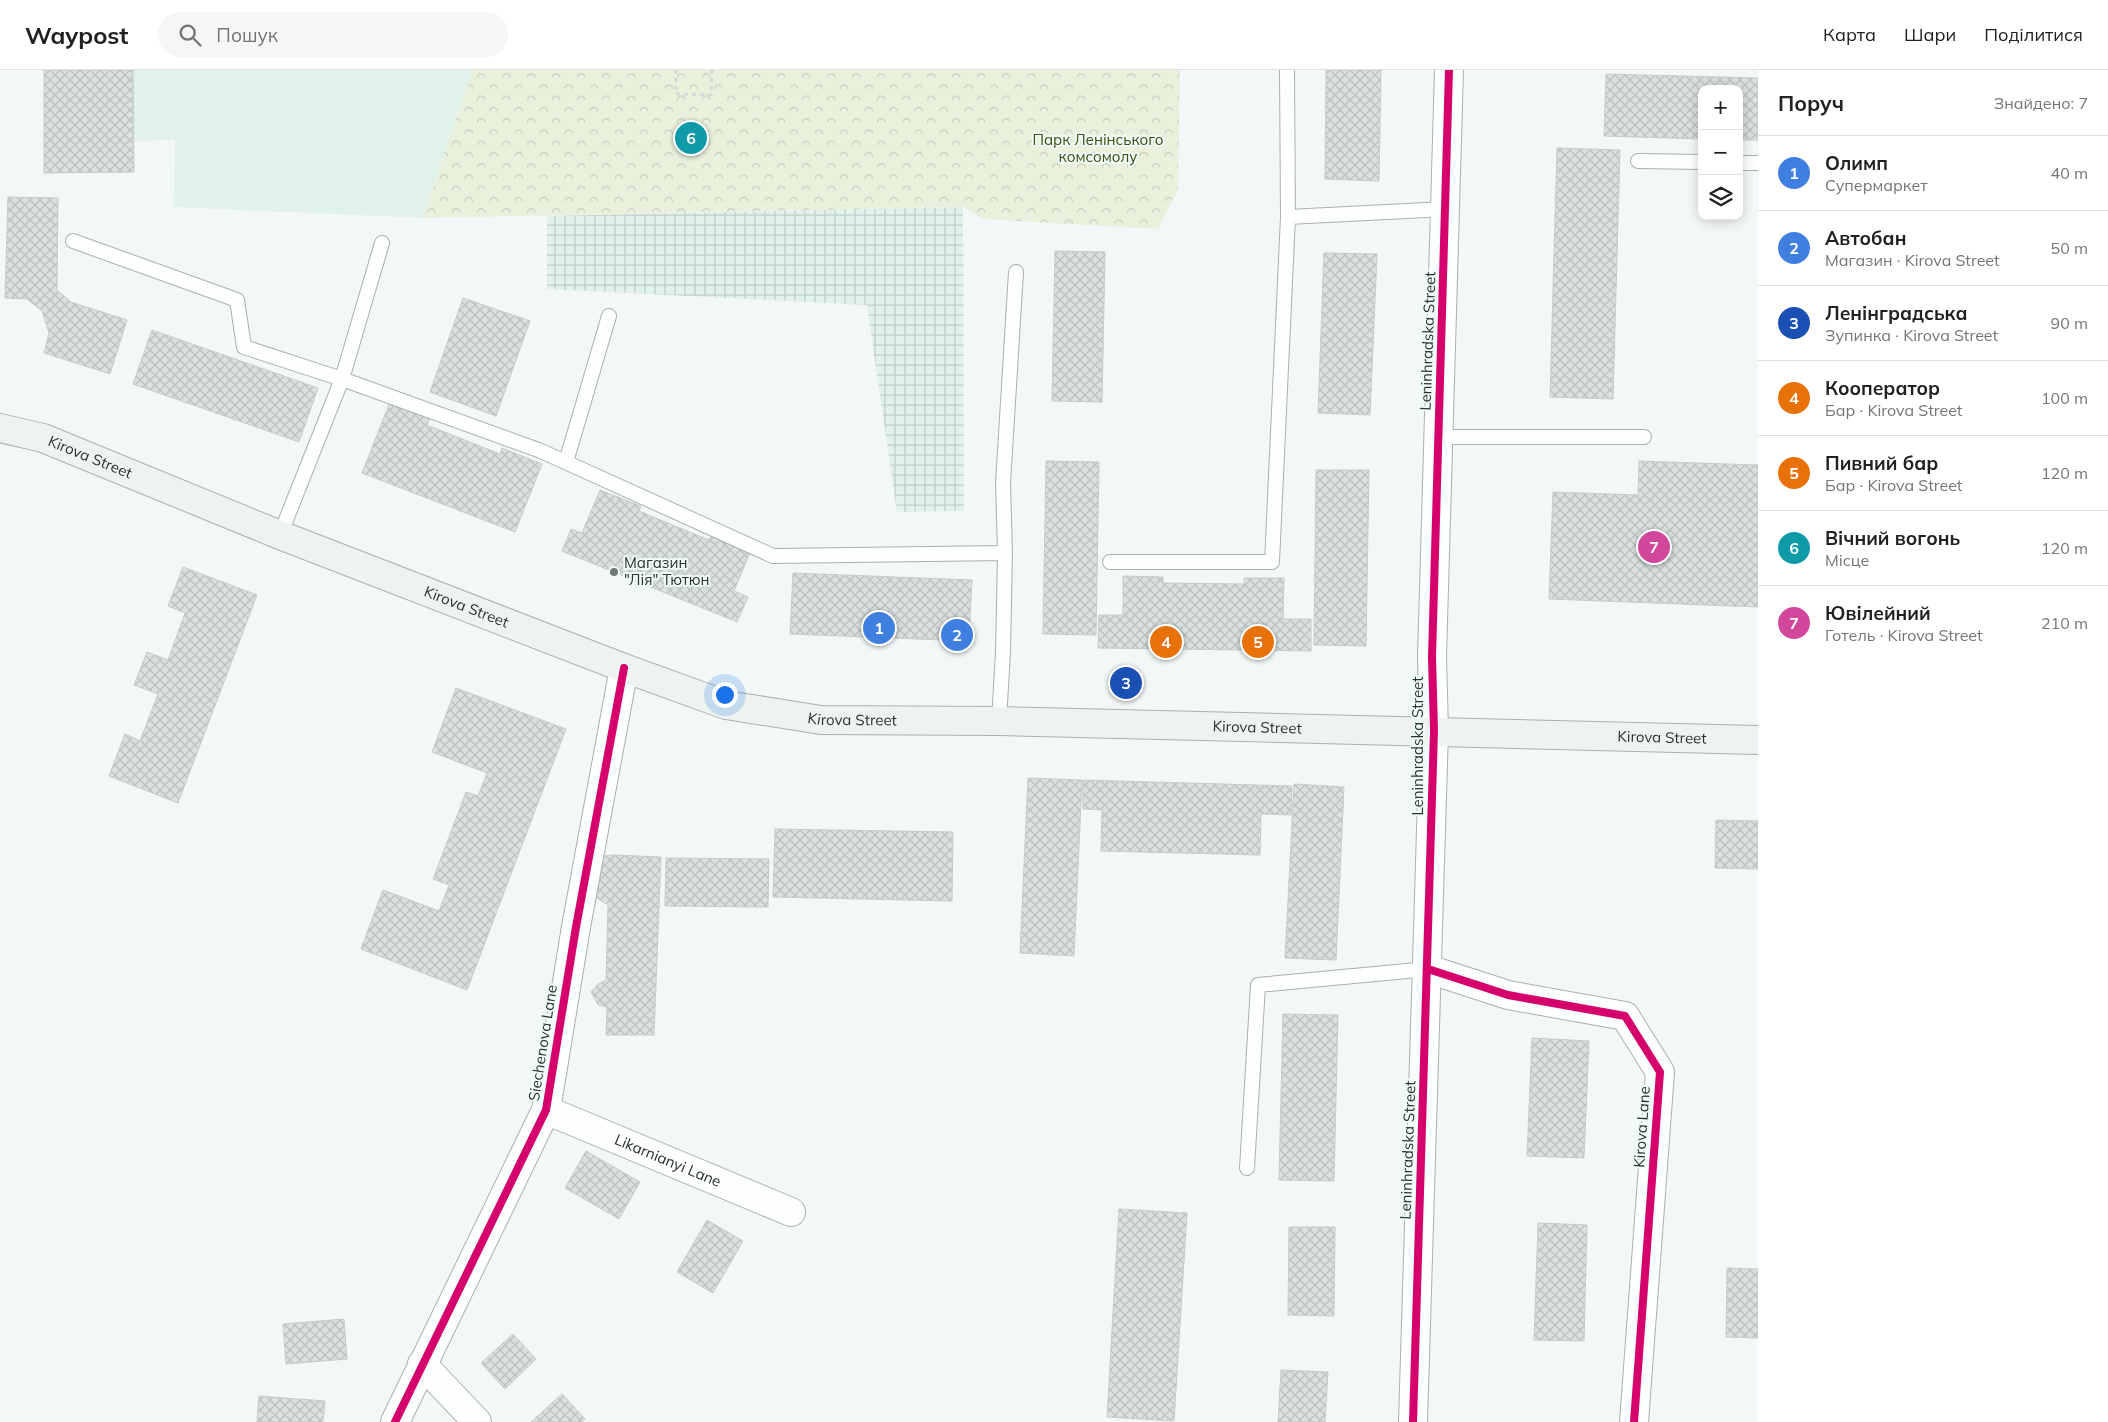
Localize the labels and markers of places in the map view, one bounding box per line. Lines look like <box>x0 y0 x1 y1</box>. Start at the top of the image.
pin: 6 <box>675 119 707 157</box>
pin: 7 <box>1638 528 1670 566</box>
place label: Магазин "Лія" Тютюн <box>624 553 710 589</box>
marker: Магазин "Лія" Тютюн <box>608 566 620 578</box>
pin: 1 <box>863 609 895 647</box>
pin: 2 <box>941 616 973 654</box>
pin: 4 <box>1150 623 1182 661</box>
pin: 5 <box>1242 623 1274 661</box>
pin: 3 <box>1110 664 1142 702</box>

